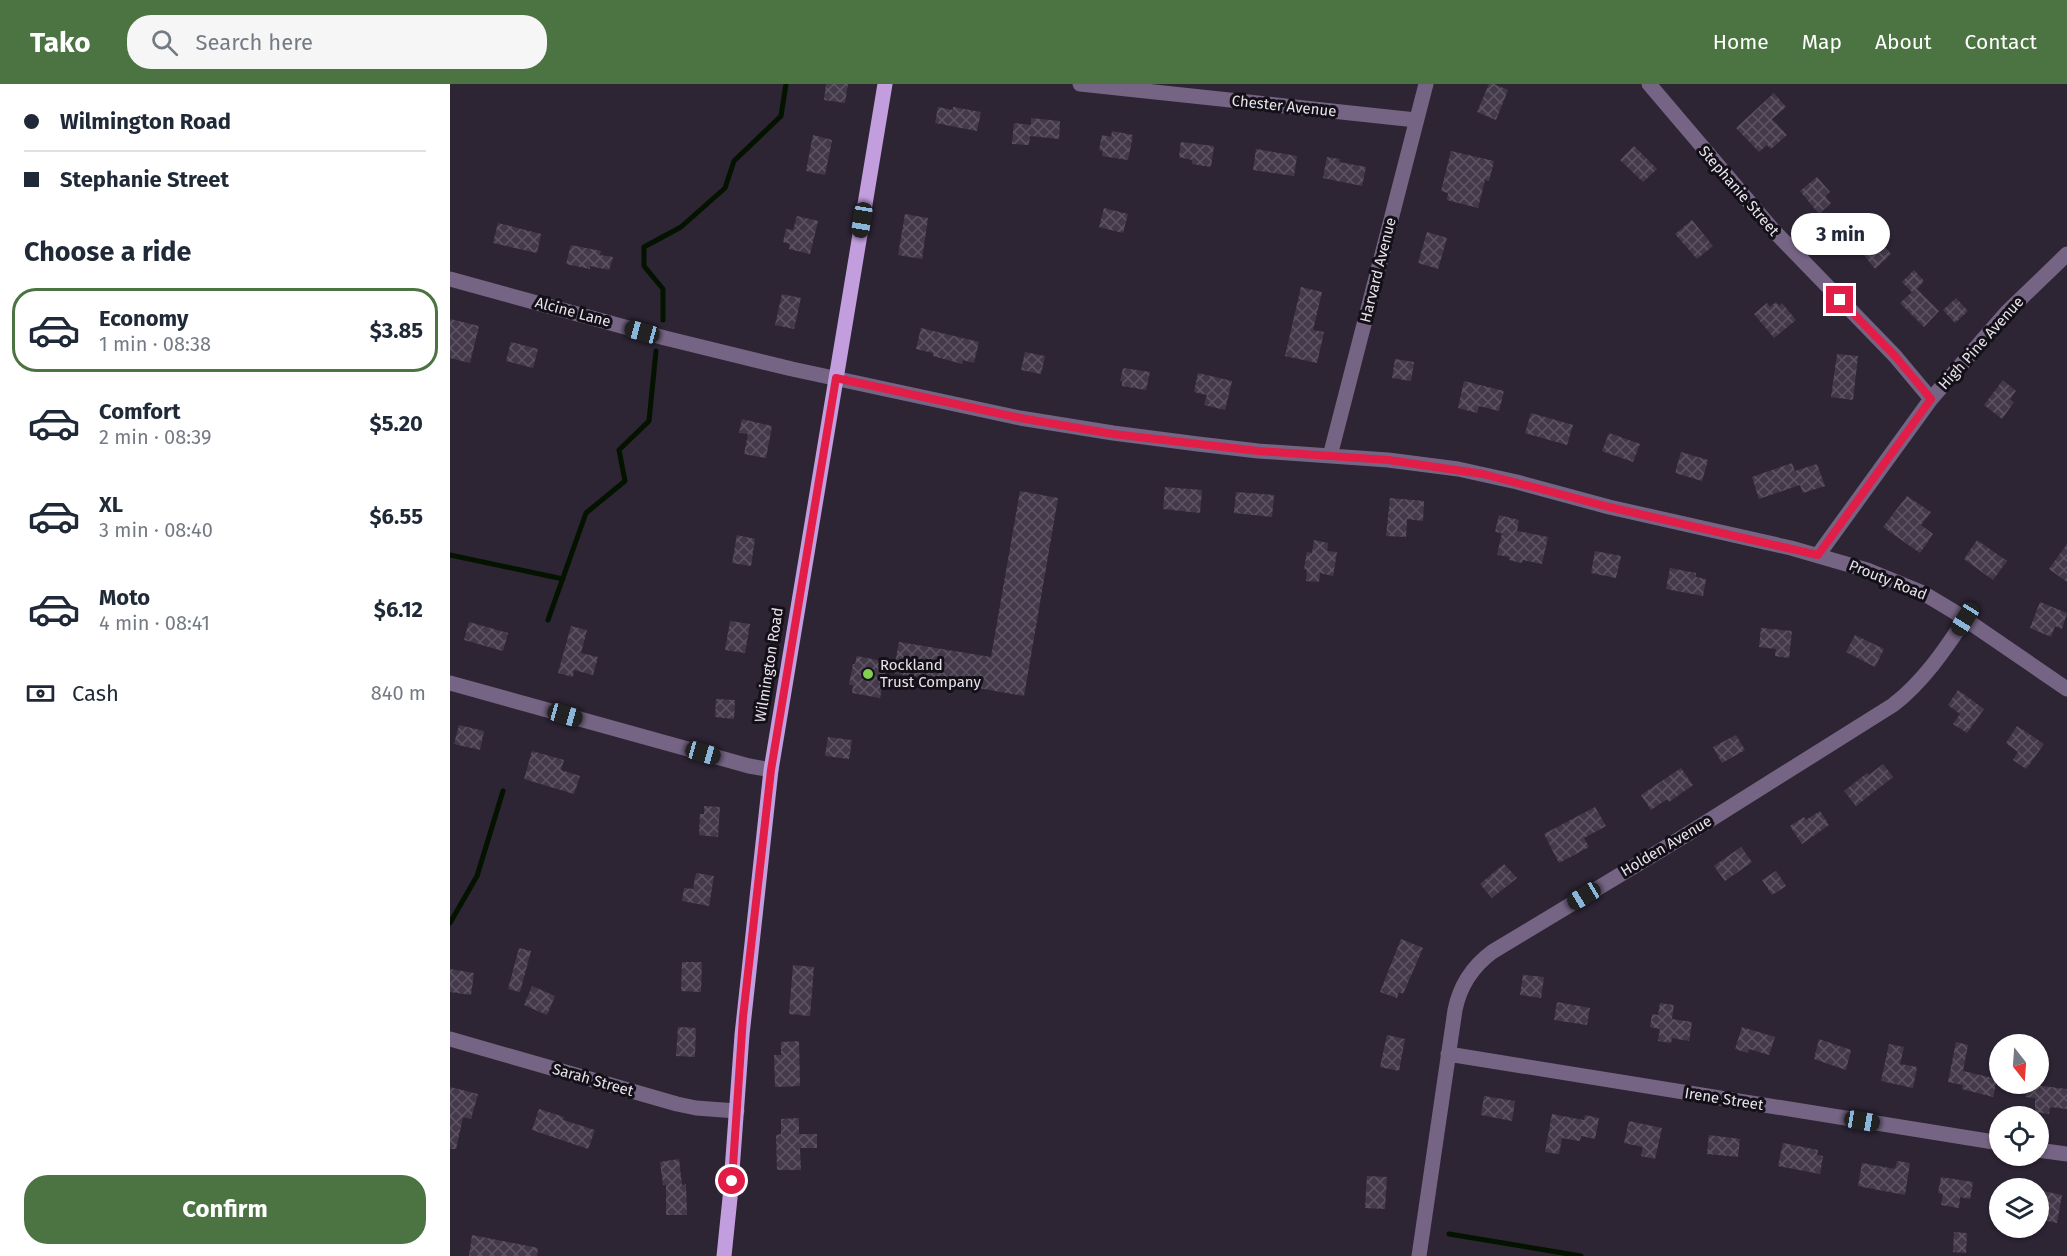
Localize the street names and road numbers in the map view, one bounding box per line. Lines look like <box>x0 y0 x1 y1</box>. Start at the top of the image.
street label: Chester Avenue <box>1231 92 1337 120</box>
street label: Stephanie Street <box>1695 142 1783 240</box>
street label: Harvard Avenue <box>1356 216 1400 324</box>
street label: Alcine Lane <box>533 293 613 331</box>
street label: High Pine Avenue <box>1935 293 2027 393</box>
street label: Prouty Road <box>1846 556 1930 604</box>
street label: Wilmington Road <box>751 606 787 724</box>
street label: Holden Avenue <box>1617 812 1715 880</box>
street label: Sarah Street <box>551 1060 636 1100</box>
street label: Irene Street <box>1683 1084 1765 1114</box>

